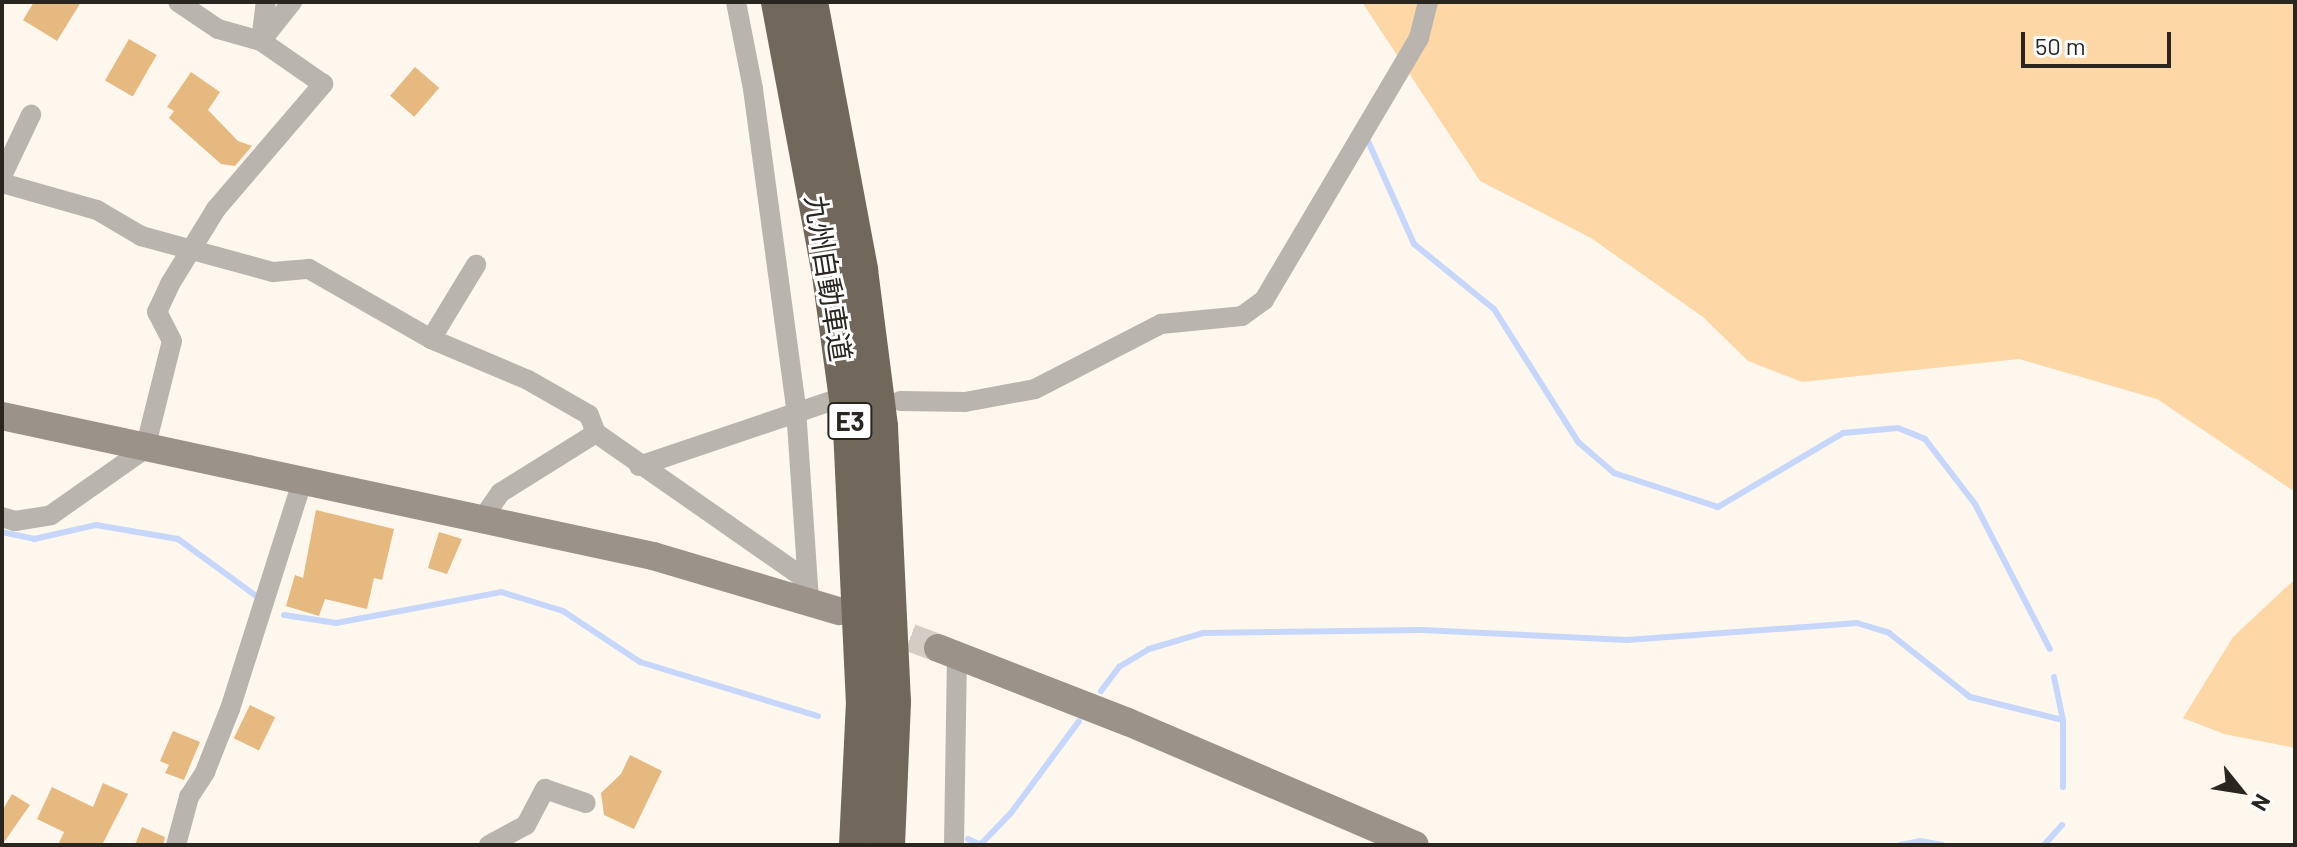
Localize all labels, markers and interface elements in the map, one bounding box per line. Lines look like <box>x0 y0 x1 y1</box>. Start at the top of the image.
scale bar <box>2025 16 2175 66</box>
text: 50 m <box>2035 31 2086 60</box>
street label: 九州自動車道 <box>799 192 859 364</box>
road number: E3 <box>826 399 874 443</box>
north arrow <box>2201 751 2281 831</box>
text: N <box>2247 790 2277 816</box>

